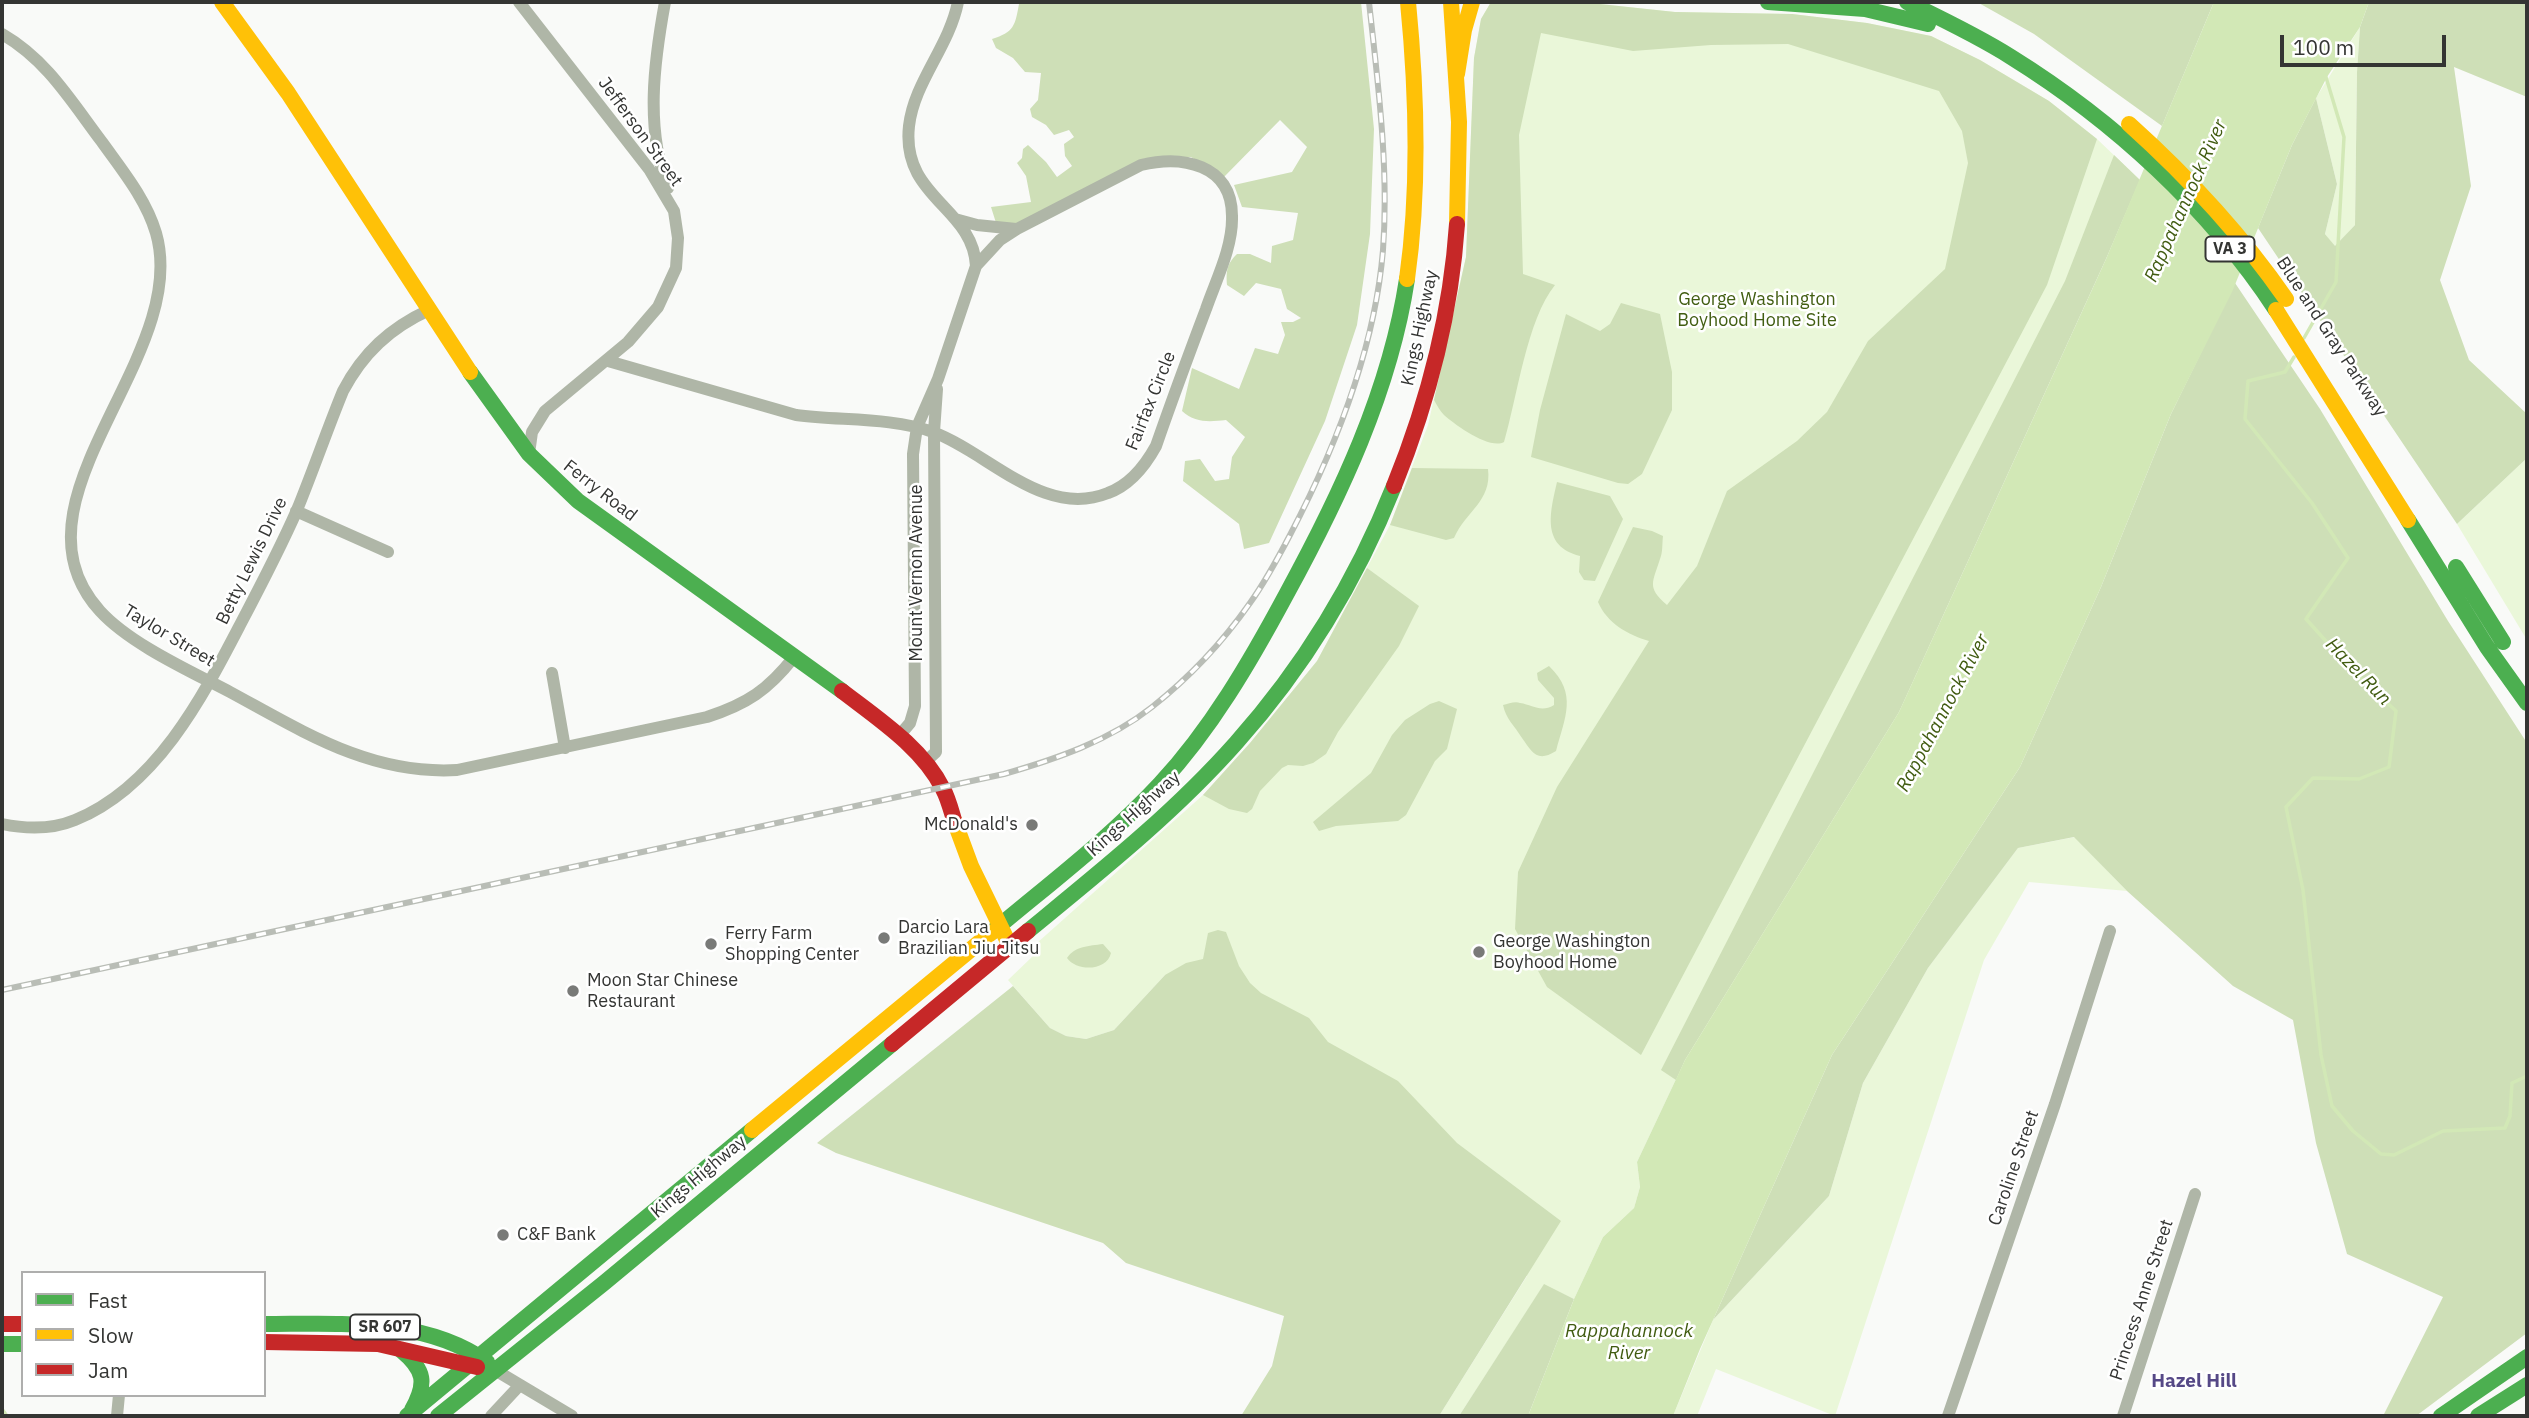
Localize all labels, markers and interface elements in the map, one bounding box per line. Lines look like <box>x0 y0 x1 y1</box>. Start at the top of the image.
scale bar <box>2284 21 2450 65</box>
text: 100 m <box>2293 33 2354 61</box>
street label: Jefferson Street <box>593 73 687 191</box>
water label: Rappahannock River <box>2140 116 2232 286</box>
road number: VA 3 <box>2206 236 2254 262</box>
street label: Blue and Gray Parkway <box>2271 253 2391 421</box>
street label: Kings Highway <box>1397 268 1443 388</box>
park label: George Washington Boyhood Home Site <box>1677 289 1837 332</box>
street label: Fairfax Circle <box>1121 348 1181 454</box>
street label: Ferry Road <box>559 456 641 526</box>
street label: Mount Vernon Avenue <box>906 484 928 662</box>
street label: Betty Lewis Drive <box>212 494 292 628</box>
street label: Taylor Street <box>119 600 219 672</box>
water label: Rappahannock River <box>1892 630 1994 796</box>
water label: Hazel Run <box>2320 634 2396 710</box>
street label: Kings Highway <box>1083 767 1185 861</box>
place label: McDonald's <box>924 814 1018 836</box>
marker: McDonald's <box>1024 817 1040 833</box>
place label: Darcio Lara Brazilian Jiu Jitsu <box>898 917 1039 960</box>
place label: Ferry Farm Shopping Center <box>725 923 859 965</box>
marker: Darcio Lara Brazilian Jiu Jitsu <box>876 930 892 946</box>
place label: George Washington Boyhood Home <box>1493 931 1650 974</box>
marker: Ferry Farm Shopping Center <box>703 936 719 952</box>
marker: George Washington Boyhood Home <box>1471 944 1487 960</box>
place label: Moon Star Chinese Restaurant <box>587 970 738 1012</box>
marker: Moon Star Chinese Restaurant <box>565 983 581 999</box>
street label: Caroline Street <box>1984 1108 2044 1228</box>
street label: Kings Highway <box>647 1131 751 1223</box>
street label: Princess Anne Street <box>2106 1217 2178 1383</box>
place label: C&F Bank <box>517 1224 596 1246</box>
marker: C&F Bank <box>495 1227 511 1243</box>
legend <box>21 1271 266 1397</box>
text: Fast <box>88 1286 128 1314</box>
road number: SR 607 <box>350 1315 420 1340</box>
text: Slow <box>88 1321 134 1349</box>
water label: Rappahannock River <box>1565 1321 1693 1365</box>
text: Jam <box>88 1356 128 1384</box>
district label: Hazel Hill <box>2151 1371 2237 1393</box>

